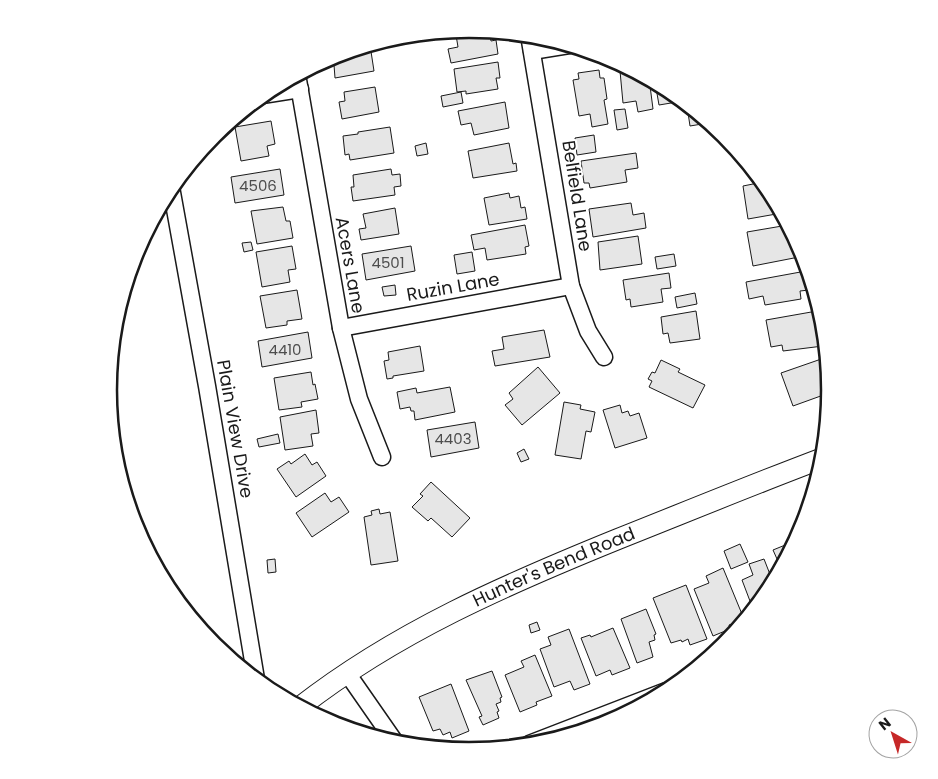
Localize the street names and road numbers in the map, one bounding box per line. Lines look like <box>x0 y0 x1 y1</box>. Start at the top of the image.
street label: Belfield Lane <box>556 139 599 253</box>
street label: Acers Lane <box>330 215 371 315</box>
street label: Ruzin Lane <box>404 266 501 307</box>
street label: Plain View Drive <box>211 358 260 500</box>
street label: Hunter's Bend Road <box>468 520 639 612</box>

